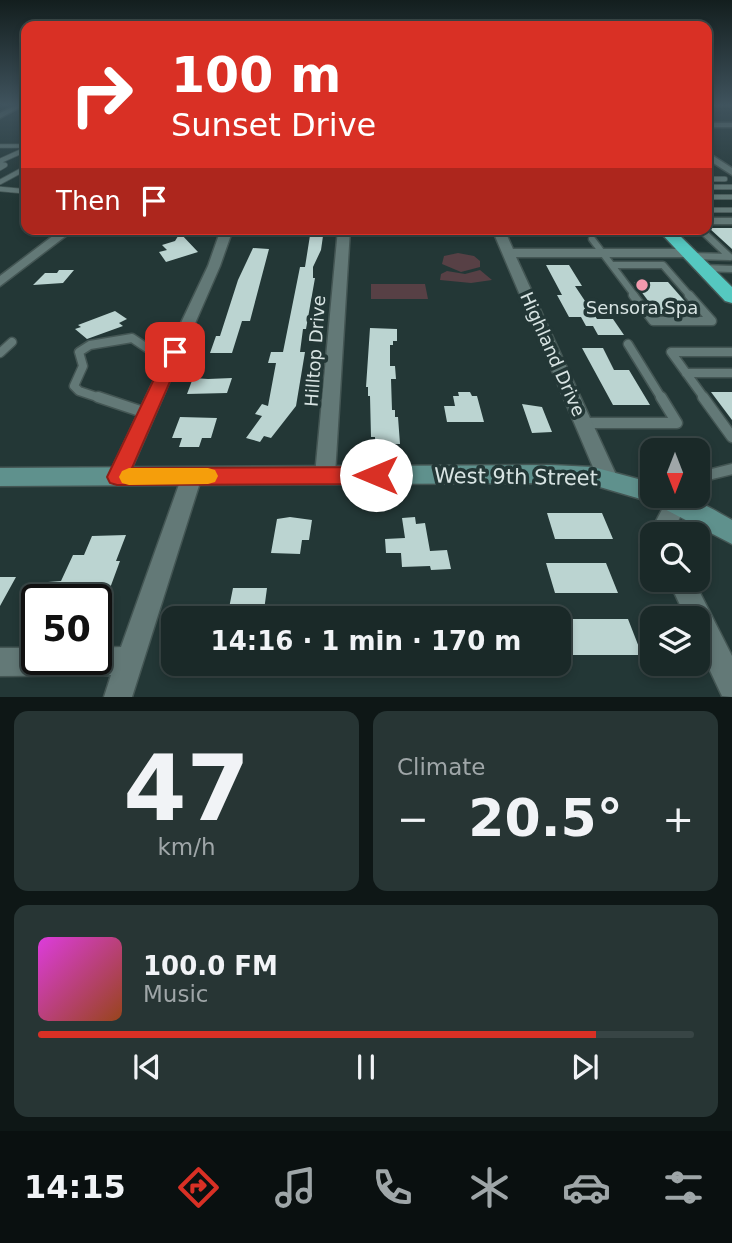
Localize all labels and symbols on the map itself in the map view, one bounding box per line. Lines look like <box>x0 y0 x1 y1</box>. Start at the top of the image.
marker: Sensora Spa <box>634 277 650 293</box>
street label: Highland Drive <box>516 289 590 419</box>
street label: Hilltop Drive <box>301 295 329 407</box>
place label: Sensora Spa <box>586 297 698 318</box>
pin <box>145 322 205 382</box>
position arrow <box>339 438 413 512</box>
north arrow <box>640 438 710 508</box>
street label: West 9th Street <box>434 464 598 490</box>
speed limit sign: 50 <box>21 584 112 675</box>

